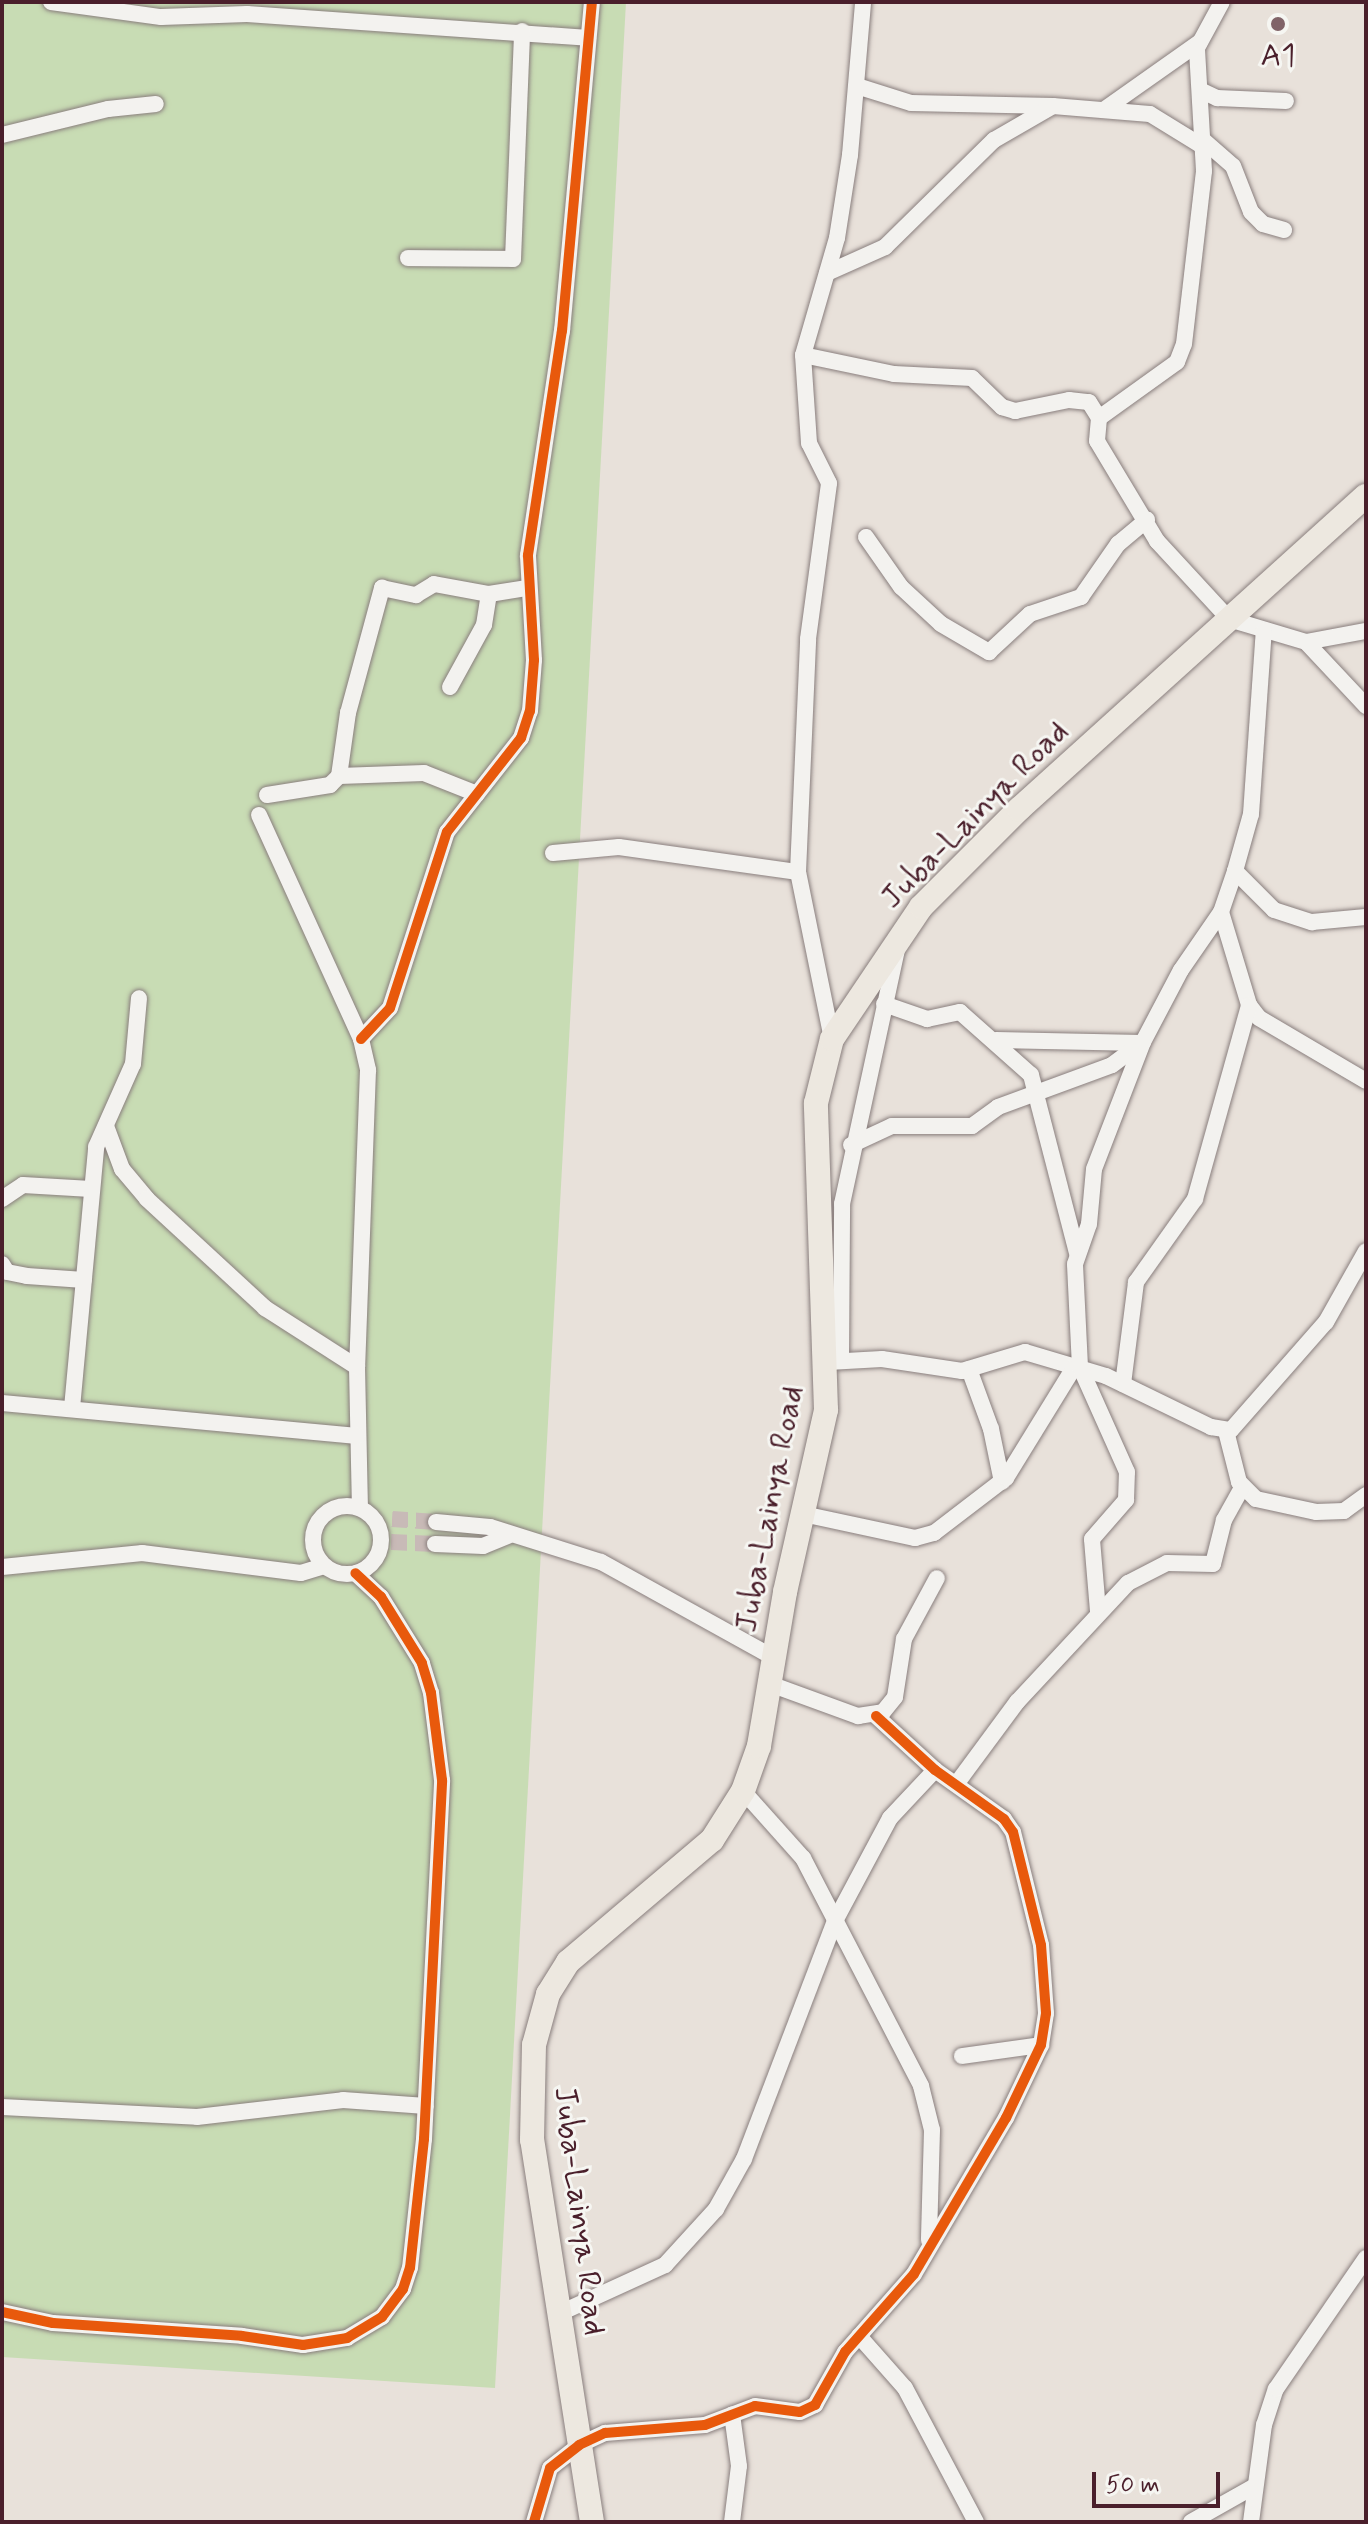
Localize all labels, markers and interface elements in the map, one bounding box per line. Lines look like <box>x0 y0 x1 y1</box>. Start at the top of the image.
marker: A1 <box>1269 15 1287 33</box>
place label: A1 <box>1260 37 1296 75</box>
street label: Juba-Lainya Road <box>873 713 1077 917</box>
street label: Juba-Lainya Road <box>727 1383 813 1635</box>
street label: Juba-Lainya Road <box>545 2085 613 2337</box>
scale bar <box>1096 2456 1224 2506</box>
text: 50 m <box>1106 2470 1160 2501</box>

